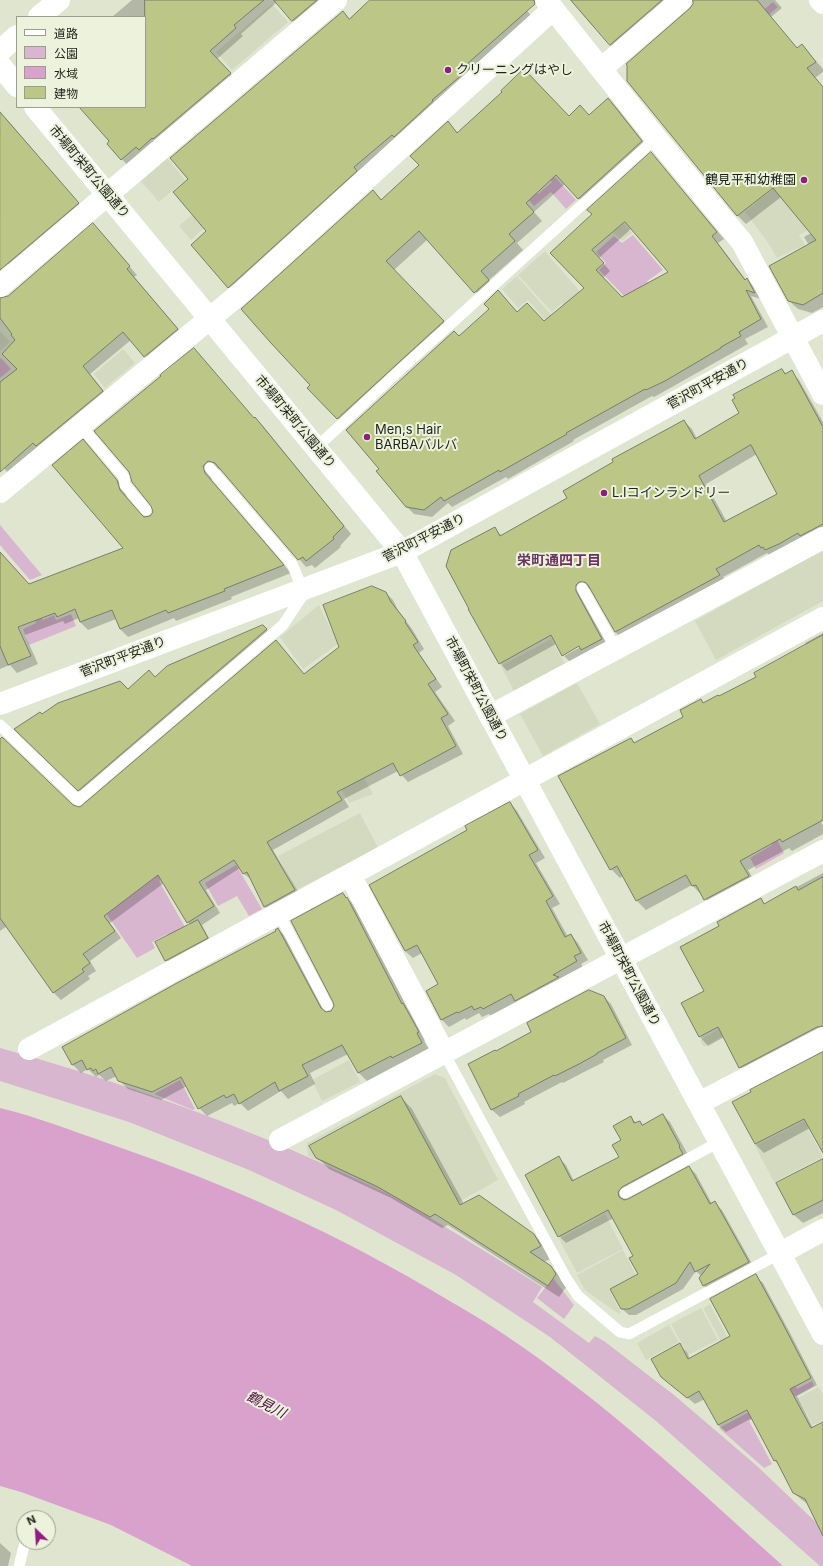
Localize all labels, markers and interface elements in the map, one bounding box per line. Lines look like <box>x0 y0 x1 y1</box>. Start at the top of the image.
legend <box>16 16 146 108</box>
text: 道路 <box>54 26 78 41</box>
text: 公園 <box>54 46 78 61</box>
place label: クリーニングはやし <box>456 62 573 78</box>
marker: クリーニングはやし <box>443 65 453 75</box>
text: 水域 <box>54 66 78 81</box>
text: 建物 <box>54 86 78 101</box>
street label: 市場町栄町公園通り <box>45 122 133 222</box>
place label: 鶴見平和幼稚園 <box>705 172 796 188</box>
marker: 鶴見平和幼稚園 <box>799 175 809 185</box>
street label: 菅沢町平安通り <box>664 355 752 413</box>
street label: 市場町栄町公園通り <box>251 372 339 472</box>
place label: Men,s Hair BARBAバルバ <box>375 422 457 453</box>
marker: Men,s Hair BARBAバルバ <box>362 432 372 442</box>
place label: L.Iコインランドリー <box>612 485 731 501</box>
marker: L.Iコインランドリー <box>599 488 609 498</box>
street label: 菅沢町平安通り <box>380 510 468 566</box>
district label: 栄町通四丁目 <box>517 553 601 569</box>
street label: 菅沢町平安通り <box>78 633 168 681</box>
street label: 市場町栄町公園通り <box>442 634 510 744</box>
street label: 市場町栄町公園通り <box>595 919 663 1029</box>
water label: 鶴見川 <box>243 1388 289 1422</box>
north arrow <box>16 1510 56 1550</box>
text: N <box>25 1512 38 1528</box>

